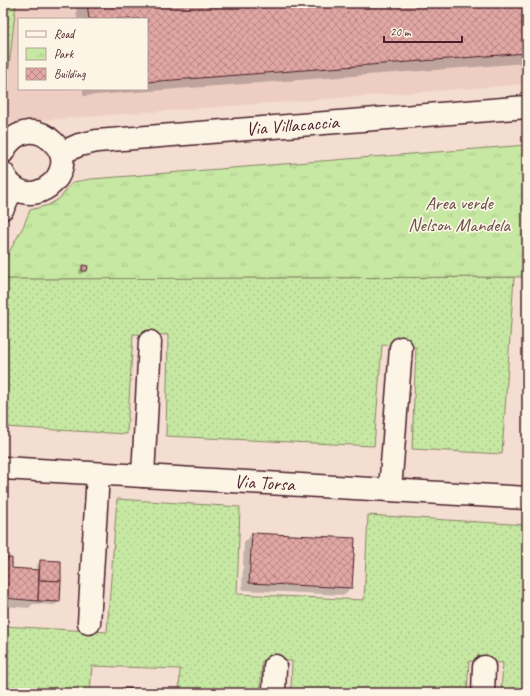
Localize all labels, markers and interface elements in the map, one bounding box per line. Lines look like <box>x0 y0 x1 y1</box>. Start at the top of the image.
legend <box>18 18 148 90</box>
scale bar <box>384 18 462 44</box>
text: 20 m <box>390 24 412 40</box>
text: Road <box>54 26 76 42</box>
text: Park <box>54 46 75 62</box>
text: Building <box>54 66 86 82</box>
street label: Via Villacaccia <box>245 110 341 141</box>
park label: Area verde Nelson Mandela <box>408 191 511 237</box>
street label: Via Torsa <box>234 469 297 497</box>

